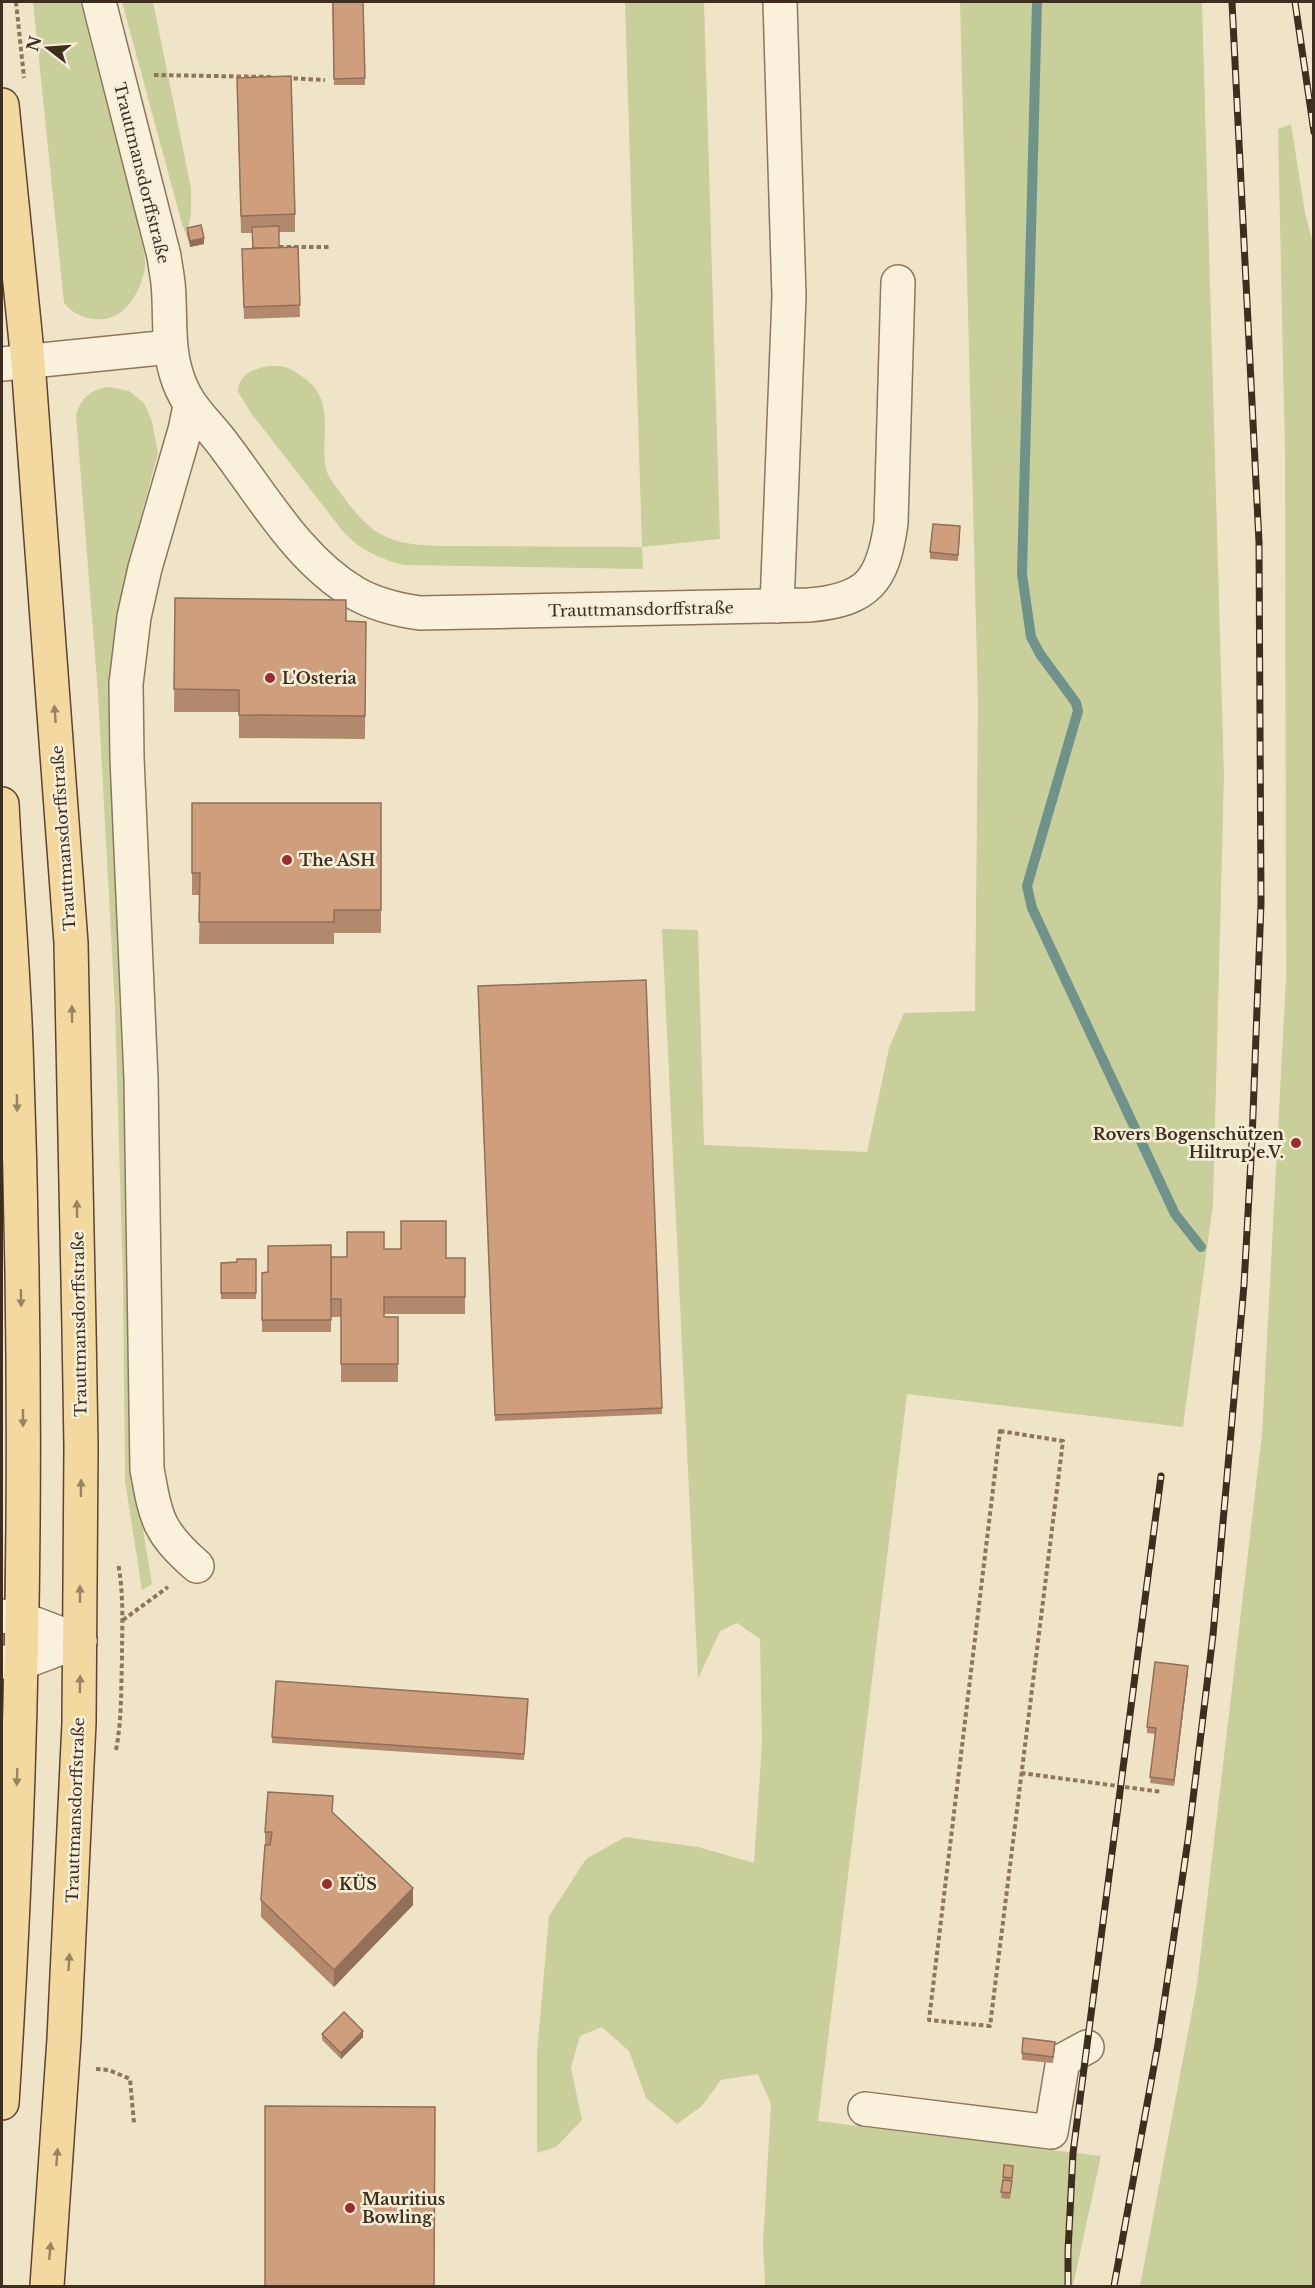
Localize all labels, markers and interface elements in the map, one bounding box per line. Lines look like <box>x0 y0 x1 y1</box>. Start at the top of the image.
north arrow <box>18 18 78 78</box>
text: N <box>22 33 45 54</box>
street label: Trauttmansdorffstraße <box>110 80 174 266</box>
street label: Trauttmansdorffstraße <box>548 597 734 621</box>
place label: L'Osteria <box>282 668 357 688</box>
marker: L'Osteria <box>263 671 277 685</box>
one-way arrow <box>50 705 60 724</box>
street label: Trauttmansdorffstraße <box>47 745 79 931</box>
place label: The ASH <box>299 850 375 870</box>
marker: The ASH <box>280 853 294 867</box>
one-way arrow <box>68 1004 77 1023</box>
one-way arrow <box>12 1093 22 1112</box>
place label: Rovers Bogenschützen Hiltrup e.V. <box>1093 1124 1284 1162</box>
marker: Rovers Bogenschützen Hiltrup e.V. <box>1289 1136 1303 1150</box>
one-way arrow <box>72 1199 81 1218</box>
street label: Trauttmansdorffstraße <box>67 1231 91 1417</box>
one-way arrow <box>17 1288 26 1307</box>
one-way arrow <box>18 1409 28 1428</box>
one-way arrow <box>76 1478 85 1497</box>
one-way arrow <box>75 1584 85 1603</box>
one-way arrow <box>75 1674 84 1693</box>
street label: Trauttmansdorffstraße <box>62 1717 88 1903</box>
one-way arrow <box>12 1768 21 1787</box>
place label: KÜS <box>339 1874 377 1894</box>
marker: KÜS <box>320 1877 334 1891</box>
one-way arrow <box>64 1953 73 1972</box>
one-way arrow <box>52 2148 61 2167</box>
place label: Mauritius Bowling <box>362 2189 445 2227</box>
marker: Mauritius Bowling <box>343 2201 357 2215</box>
one-way arrow <box>45 2241 55 2260</box>

